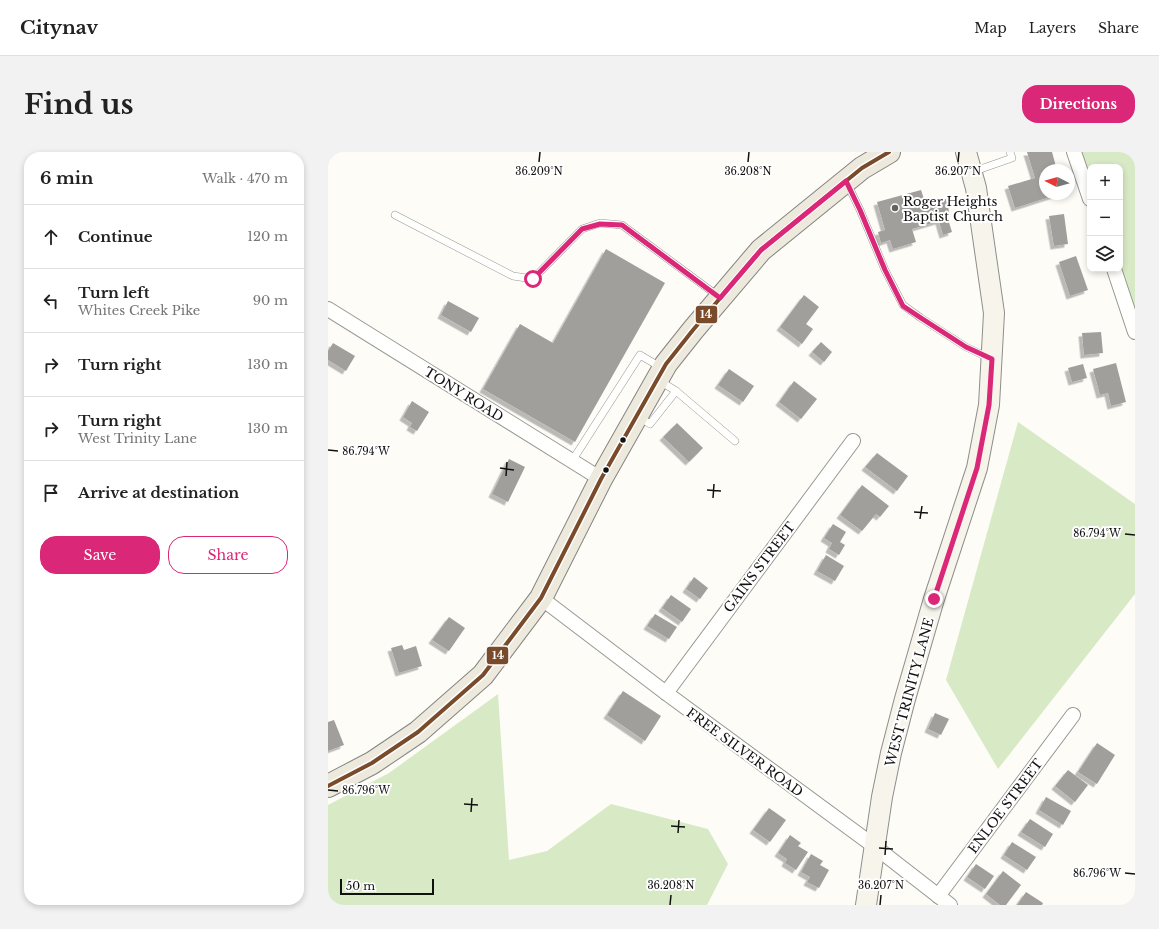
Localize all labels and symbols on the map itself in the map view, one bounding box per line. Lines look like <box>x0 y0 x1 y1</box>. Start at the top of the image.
north arrow <box>1039 164 1075 200</box>
text: 36.209°N <box>515 165 563 178</box>
text: 36.208°N <box>724 165 772 178</box>
text: 36.207°N <box>935 165 981 178</box>
place label: Roger Heights Baptist Church <box>903 193 1003 225</box>
marker: Roger Heights Baptist Church <box>890 203 900 213</box>
route start <box>524 270 542 288</box>
line badge: 14 <box>695 305 718 324</box>
text: 14 <box>700 307 712 321</box>
street label: TONY ROAD <box>421 363 507 426</box>
unlabelled marker <box>618 435 628 445</box>
text: 86.794°W <box>342 445 390 458</box>
unlabelled marker <box>601 465 611 475</box>
street label: GAINS STREET <box>720 518 799 616</box>
text: 86.794°W <box>1073 527 1121 540</box>
route end <box>925 590 943 608</box>
street label: WEST TRINITY LANE <box>881 616 938 769</box>
line badge: 14 <box>486 646 509 665</box>
text: 14 <box>492 648 504 662</box>
street label: FREE SILVER ROAD <box>683 704 806 800</box>
street label: ENLOE STREET <box>964 755 1047 857</box>
text: 86.796°W <box>342 784 390 797</box>
text: 86.796°W <box>1073 867 1121 880</box>
scale bar <box>340 877 434 896</box>
text: 36.208°N <box>647 879 695 892</box>
text: 36.207°N <box>858 879 904 892</box>

